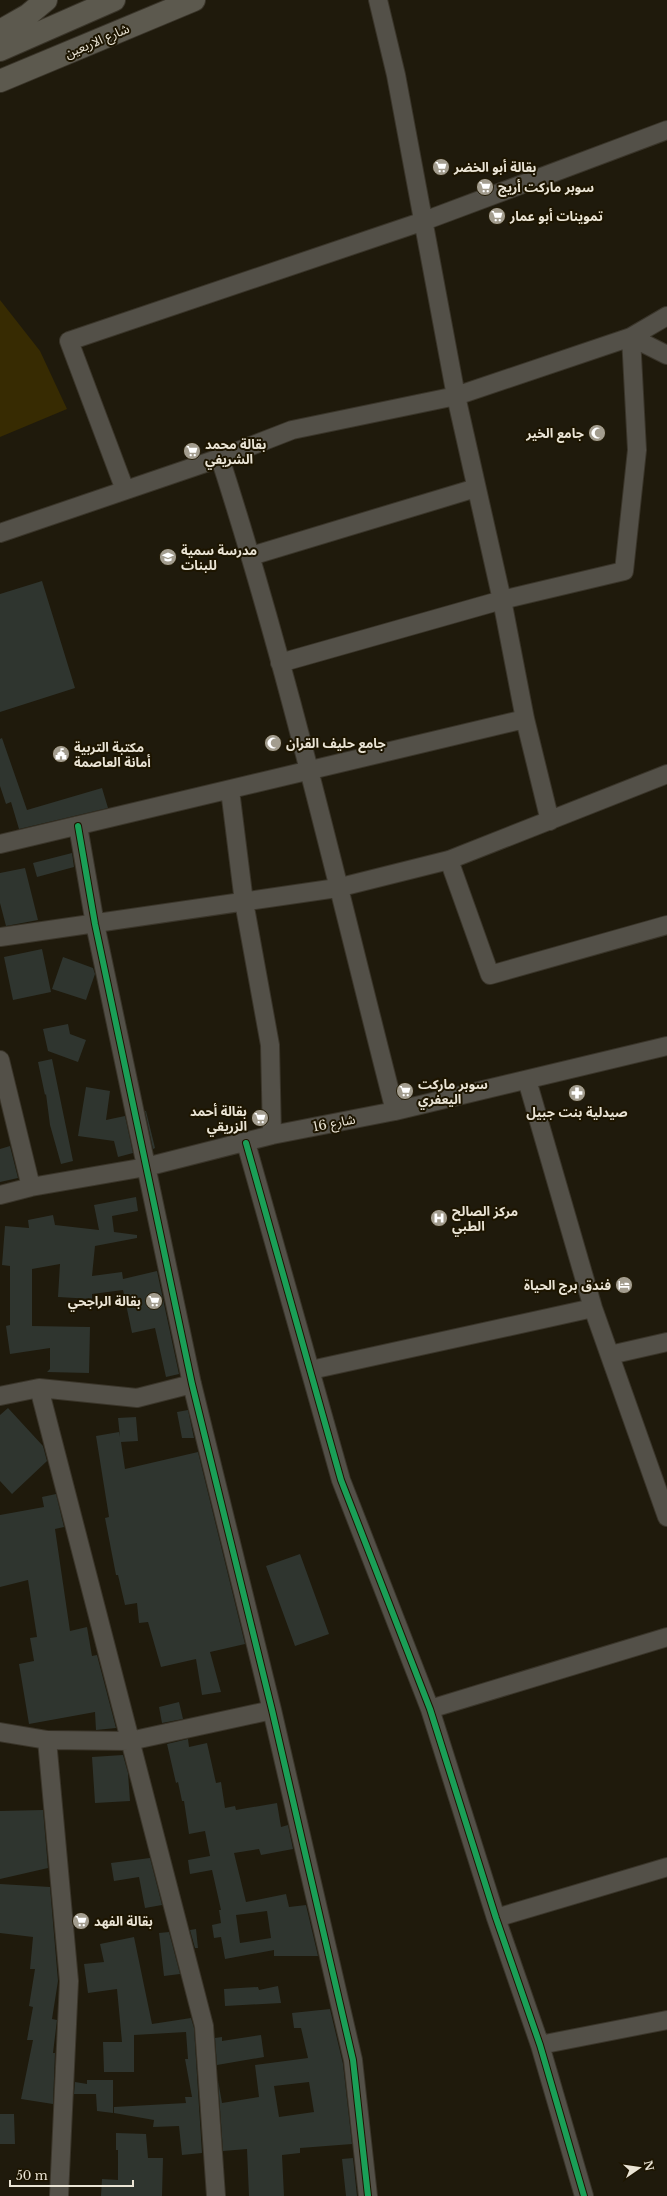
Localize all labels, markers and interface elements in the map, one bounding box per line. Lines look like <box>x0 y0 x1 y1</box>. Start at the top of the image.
street label: شارع الاربعين <box>62 20 133 64</box>
supermarket icon: بقالة أبو الخضر <box>431 157 451 177</box>
place label: بقالة أبو الخضر <box>453 159 536 176</box>
supermarket icon: سوبر ماركت أريج <box>475 177 495 197</box>
place label: سوبر ماركت أريج <box>498 179 594 197</box>
supermarket icon: تموينات أبو عمار <box>487 206 507 226</box>
place label: تموينات أبو عمار <box>509 208 603 225</box>
mosque icon: جامع الخير <box>587 423 607 443</box>
place label: جامع الخير <box>525 425 584 443</box>
place label: بقالة محمد الشريفي <box>205 436 266 470</box>
supermarket icon: بقالة محمد الشريفي <box>182 441 202 461</box>
place label: مدرسة سمية للبنات <box>181 542 257 574</box>
school or university icon: مدرسة سمية للبنات <box>158 547 178 567</box>
mosque icon: جامع حليف القران <box>263 733 283 753</box>
place label: جامع حليف القران <box>286 735 386 753</box>
place label: مكتبة التربية أمانة العاصمة <box>74 739 151 771</box>
public building icon: مكتبة التربية أمانة العاصمة <box>51 744 71 764</box>
place label: سوبر ماركت اليعفري <box>418 1076 488 1110</box>
supermarket icon: سوبر ماركت اليعفري <box>395 1081 415 1101</box>
pharmacy icon: صيدلية بنت جبيل <box>567 1083 587 1103</box>
place label: بقالة أحمد الزريقي <box>190 1103 247 1137</box>
place label: صيدلية بنت جبيل <box>526 1104 628 1121</box>
supermarket icon: بقالة أحمد الزريقي <box>250 1108 270 1128</box>
street label: شارع 16 <box>311 1111 357 1137</box>
place label: مركز الصالح الطبي <box>452 1203 518 1237</box>
hospital icon: مركز الصالح الطبي <box>429 1208 449 1228</box>
hotel icon: فندق برج الحياة <box>614 1275 634 1295</box>
place label: فندق برج الحياة <box>524 1277 611 1295</box>
supermarket icon: بقالة الراجحي <box>144 1291 164 1311</box>
place label: بقالة الراجحي <box>68 1293 141 1312</box>
supermarket icon: بقالة الفهد <box>71 1911 91 1931</box>
place label: بقالة الفهد <box>94 1913 153 1930</box>
north arrow <box>619 2148 659 2188</box>
text: N <box>641 2159 657 2173</box>
scale bar <box>10 2162 133 2188</box>
text: 50 m <box>16 2168 48 2183</box>

